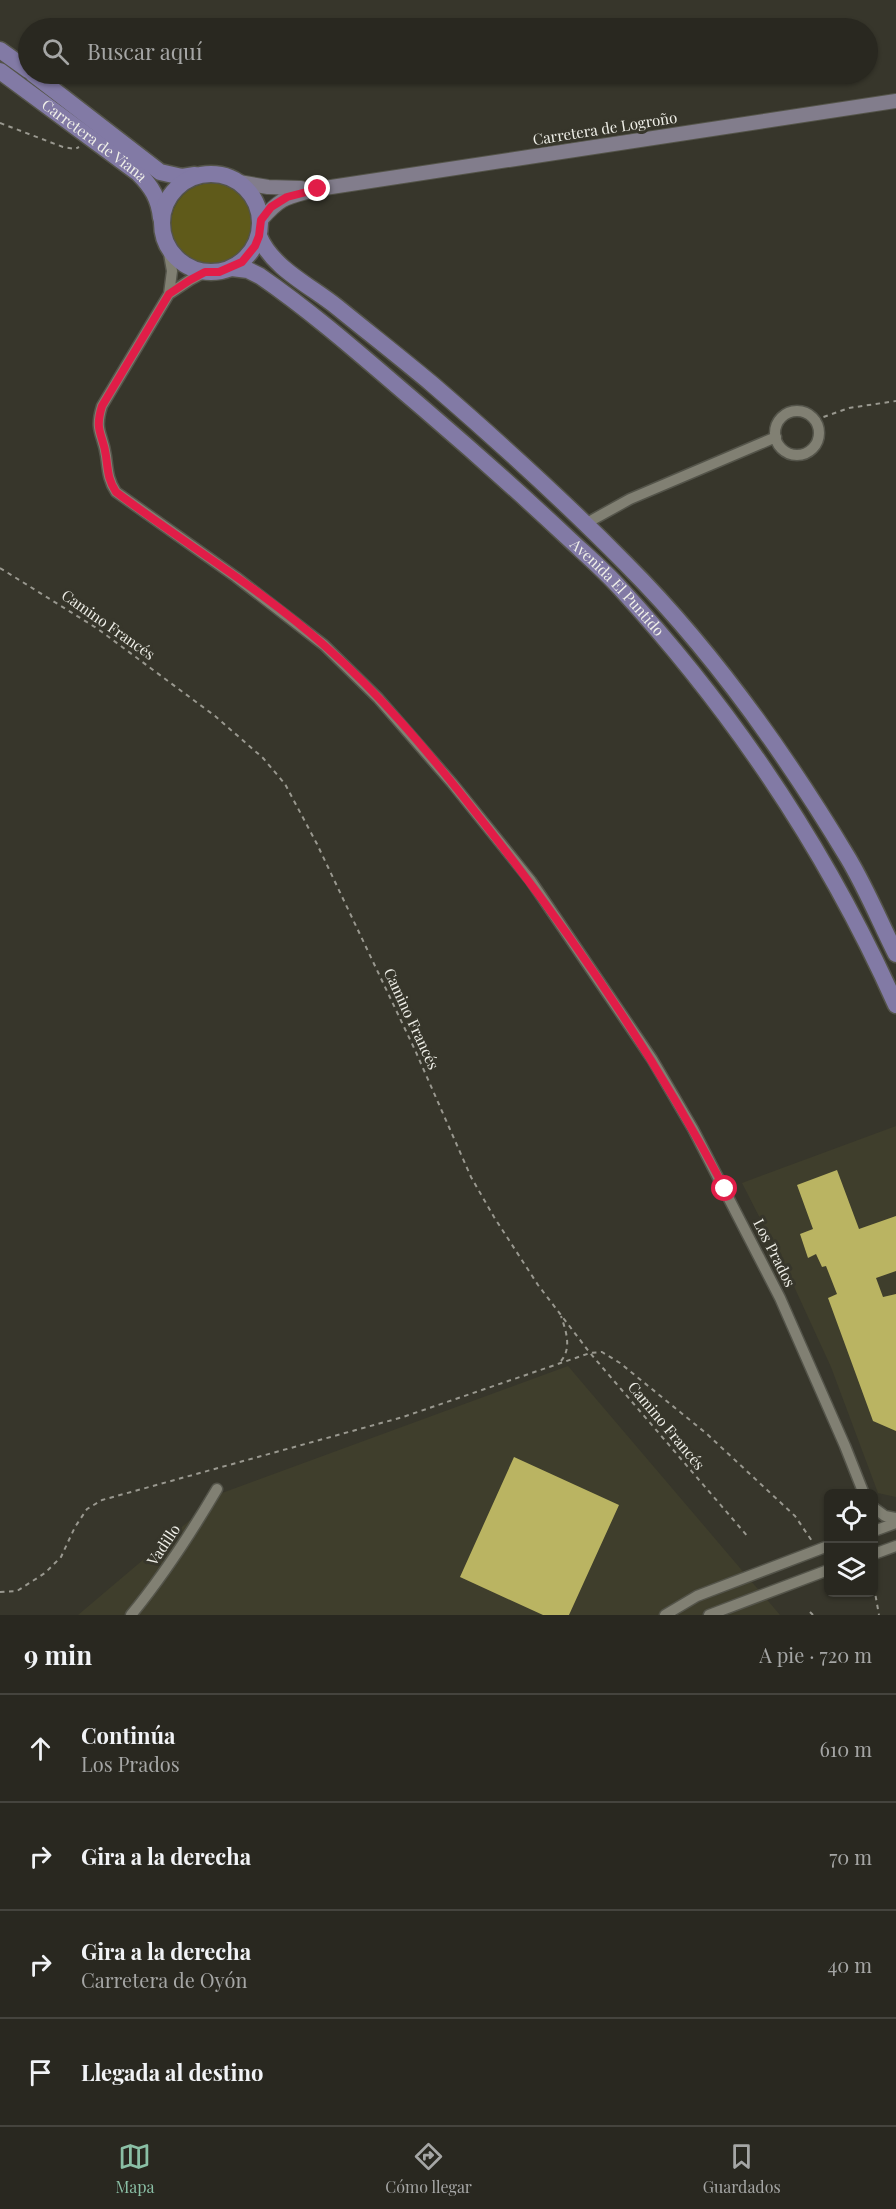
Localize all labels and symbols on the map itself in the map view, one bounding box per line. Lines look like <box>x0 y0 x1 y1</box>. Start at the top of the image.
street label: Carretera de Viana <box>38 94 152 186</box>
street label: Carretera de Logroño <box>531 107 678 149</box>
route end <box>304 175 330 201</box>
street label: Avenida El Puntido <box>566 533 669 640</box>
street label: Camino Francés <box>58 585 159 664</box>
street label: Camino Francés <box>380 965 444 1072</box>
route start <box>711 1175 737 1201</box>
street label: Los Prados <box>749 1215 801 1290</box>
street label: Camino Francés <box>624 1377 710 1474</box>
street label: Vadillo <box>142 1520 184 1570</box>

